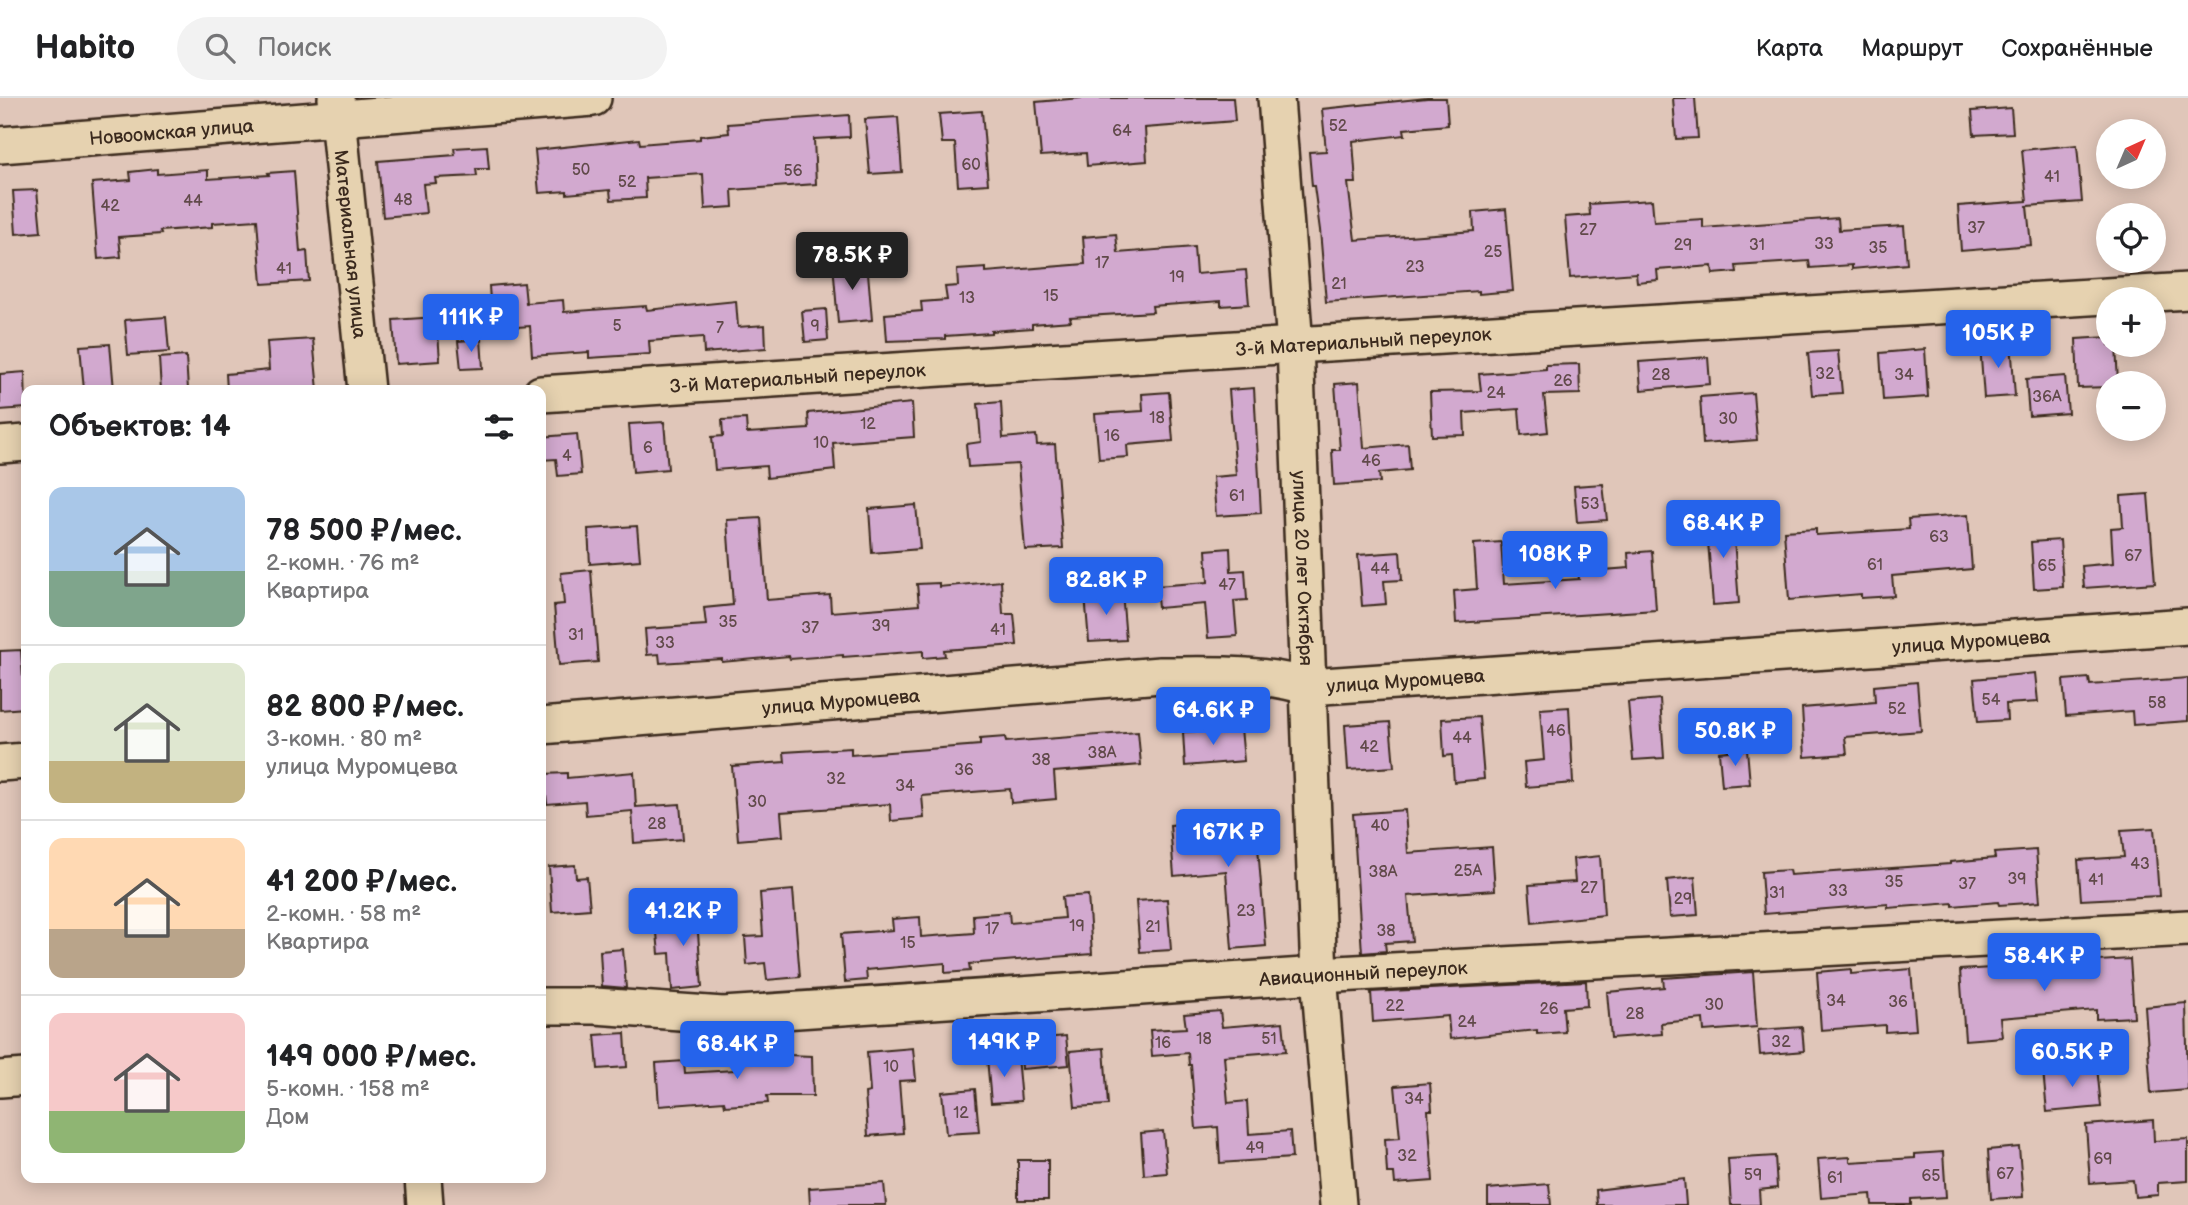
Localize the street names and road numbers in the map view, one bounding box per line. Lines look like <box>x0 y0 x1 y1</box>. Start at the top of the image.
street label: Новоомская улица <box>88 115 255 151</box>
street label: Материальная улица <box>328 149 371 340</box>
street label: 3-й Материальный переулок <box>1234 323 1492 362</box>
street label: 3-й Материальный переулок <box>669 359 927 399</box>
street label: улица 20 лет Октября <box>1287 470 1317 666</box>
street label: улица Муромцева <box>1891 626 2051 660</box>
street label: улица Муромцева <box>1326 665 1486 699</box>
street label: улица Муромцева <box>761 685 921 721</box>
street label: Авиационный переулок <box>1257 957 1468 992</box>

